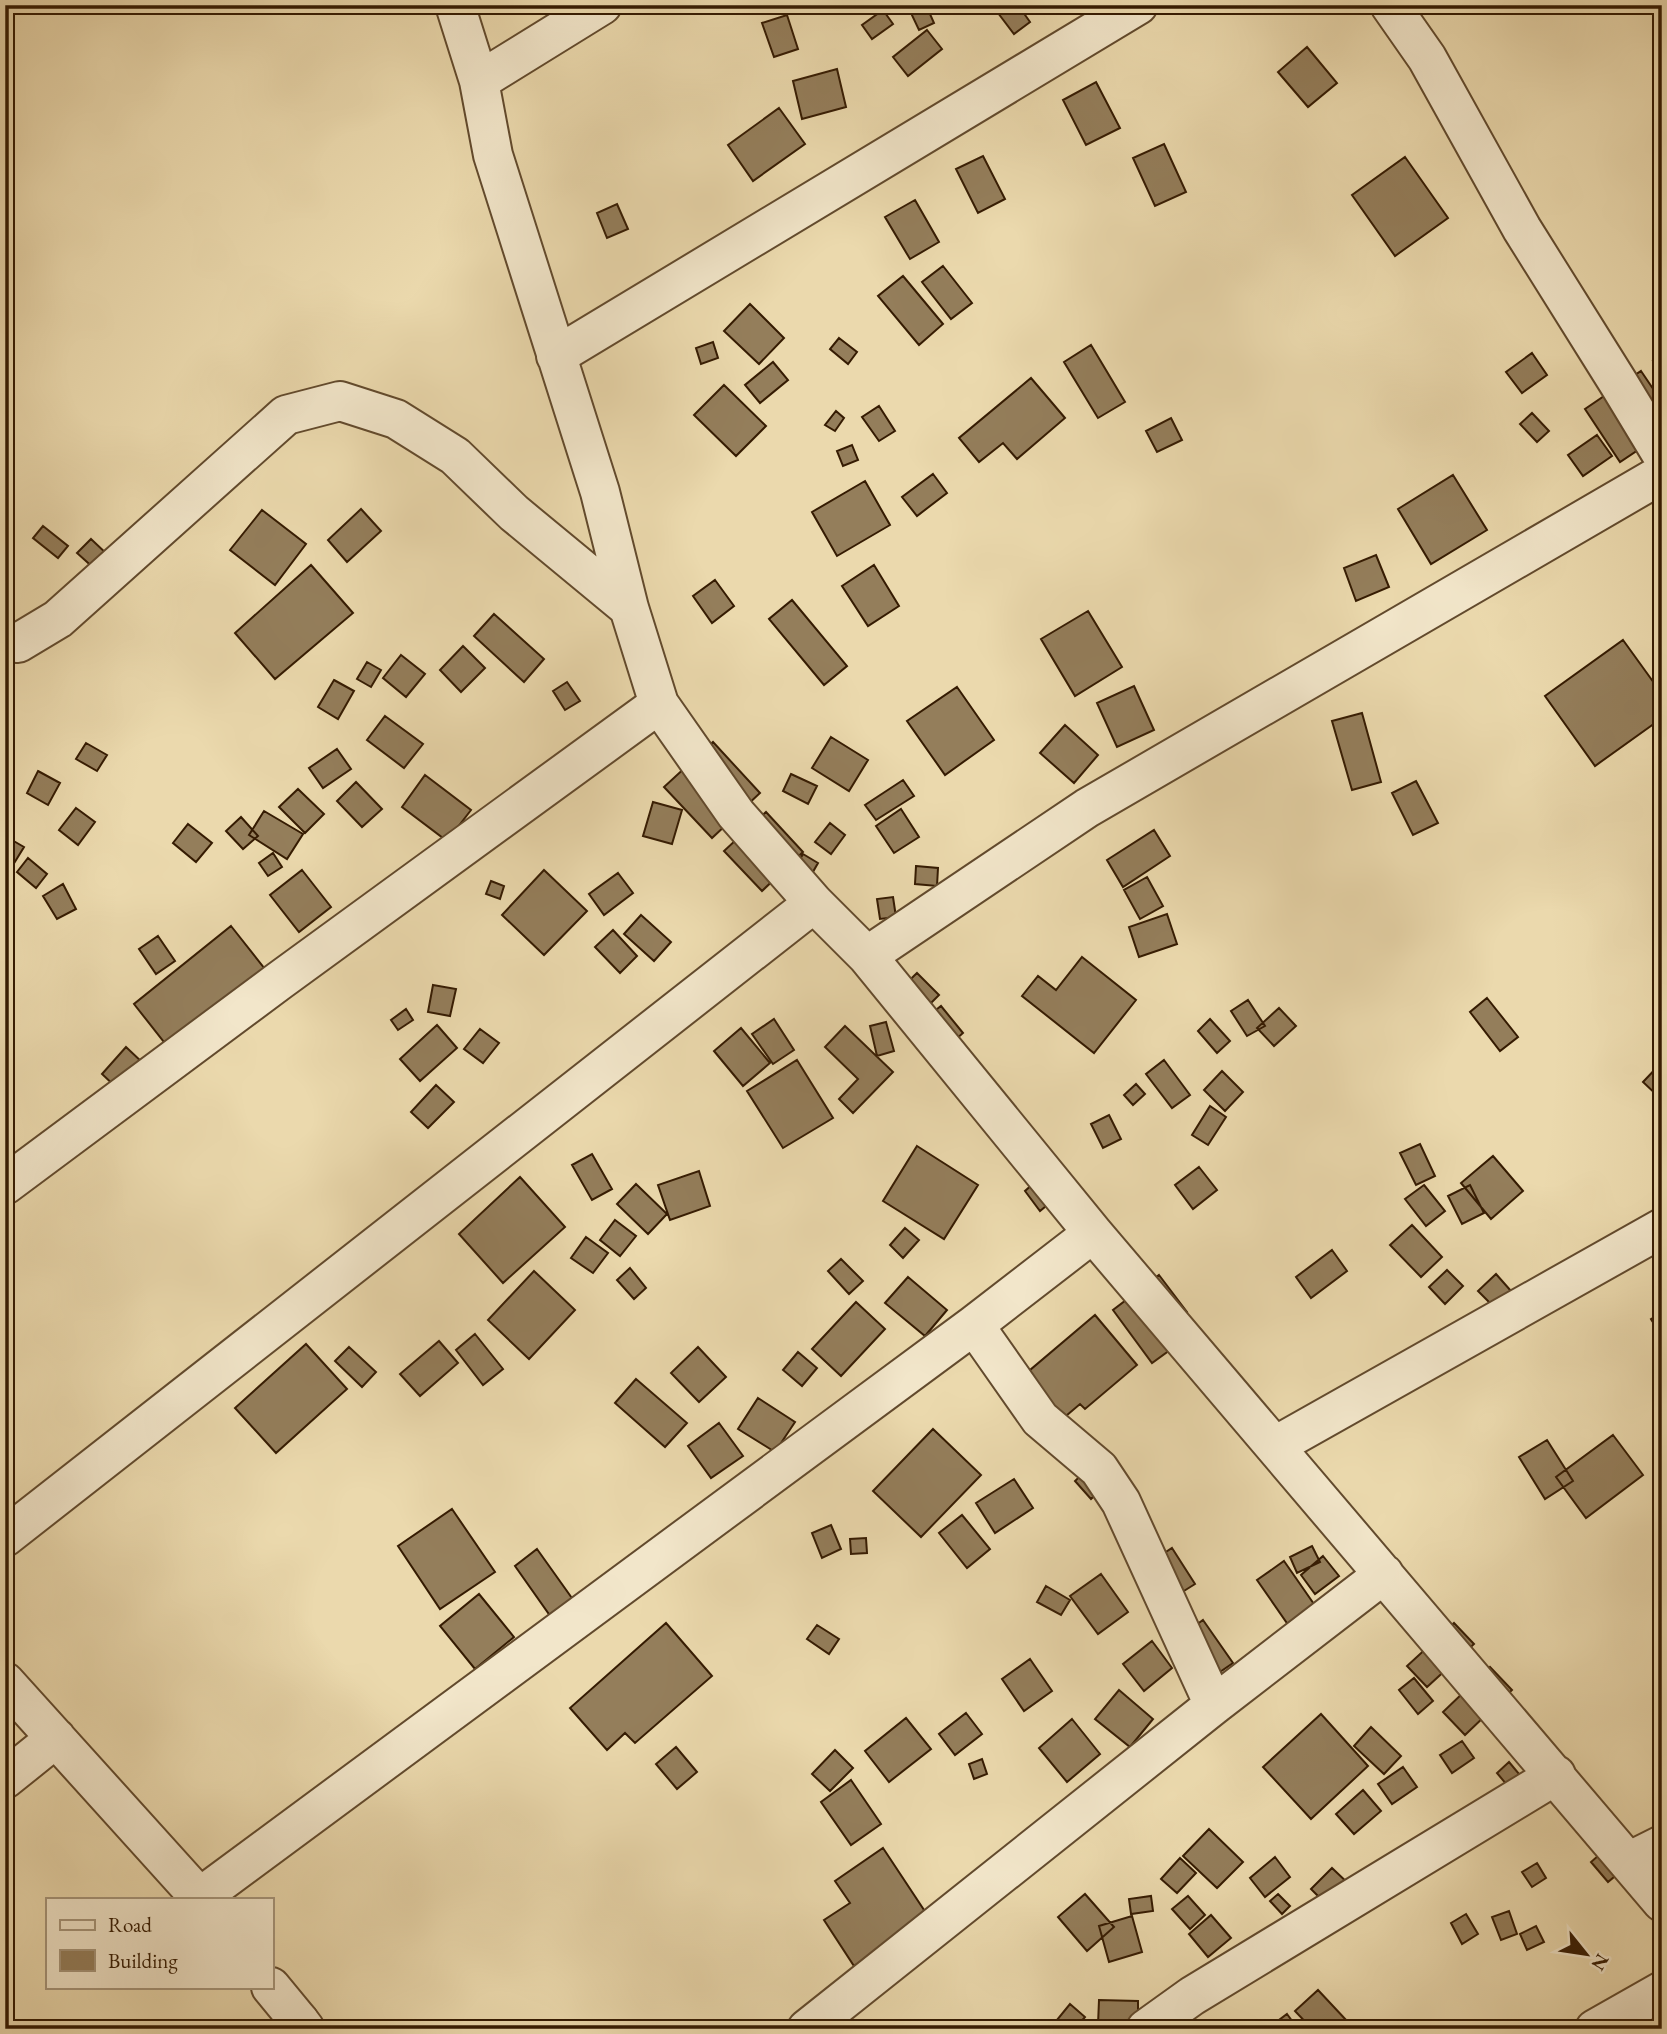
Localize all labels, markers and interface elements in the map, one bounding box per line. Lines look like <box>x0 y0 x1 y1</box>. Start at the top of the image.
legend <box>46 1898 273 1988</box>
text: Road <box>108 1911 152 1938</box>
north arrow <box>1552 1918 1622 1988</box>
text: Building <box>108 1947 178 1974</box>
text: N <box>1585 1949 1615 1976</box>

